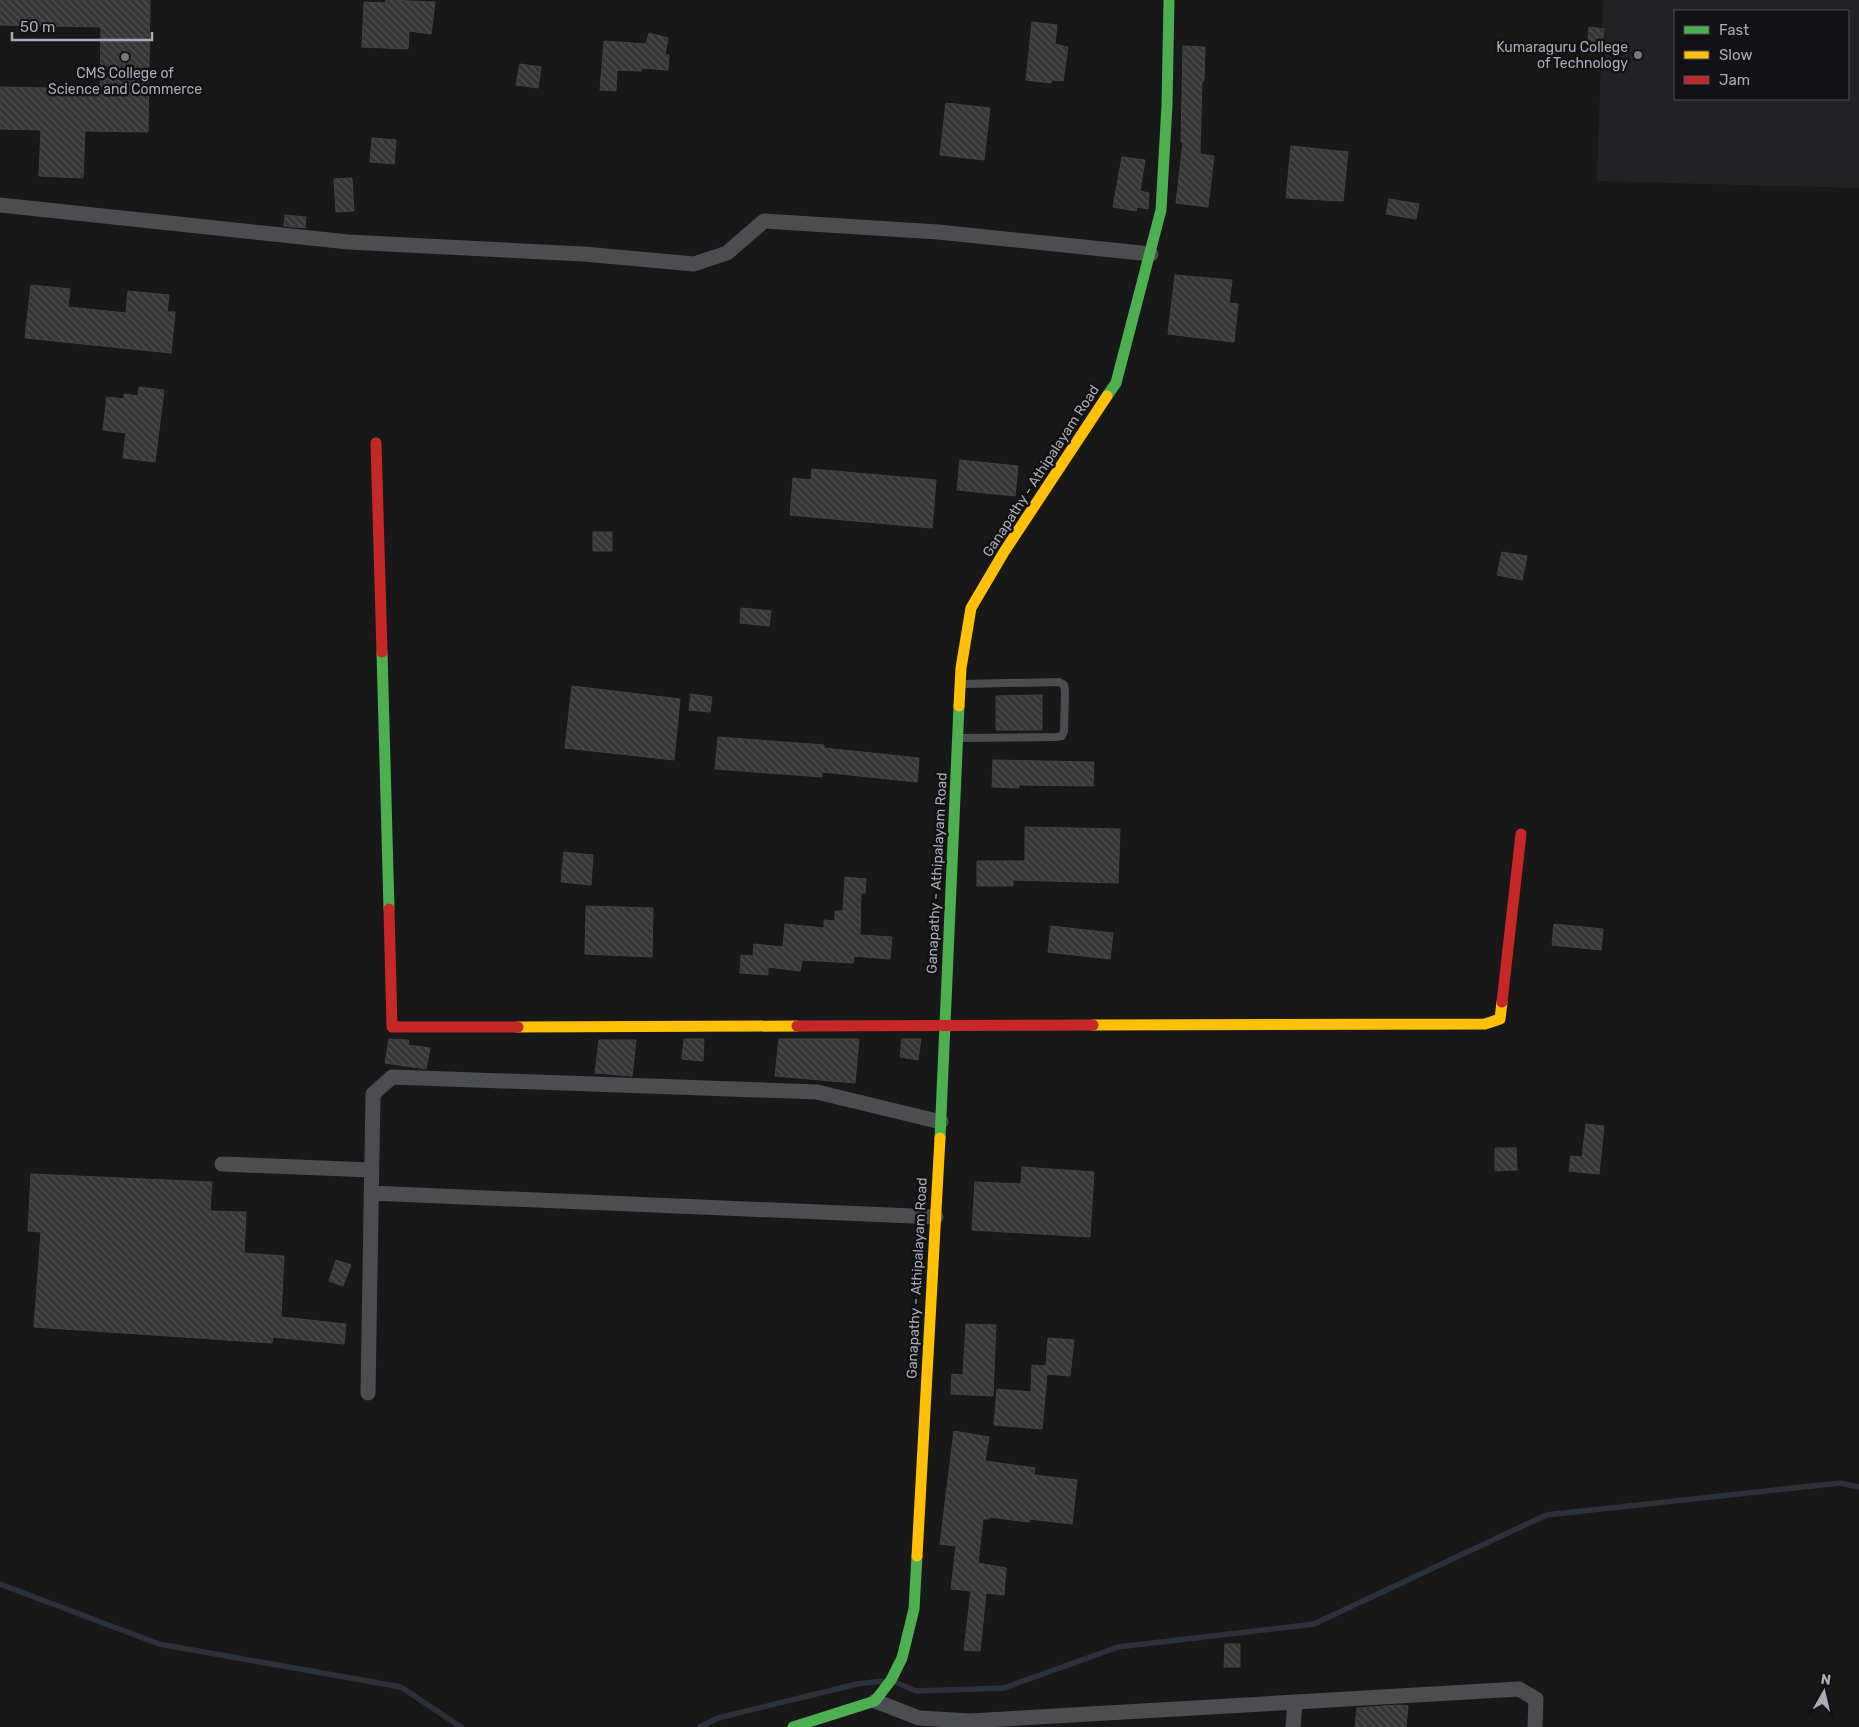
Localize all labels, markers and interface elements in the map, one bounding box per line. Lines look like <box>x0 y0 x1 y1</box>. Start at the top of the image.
scale bar <box>12 10 152 42</box>
legend <box>1674 10 1849 100</box>
text: 50 m <box>20 18 55 36</box>
text: Fast <box>1719 21 1749 39</box>
place label: Kumaraguru College of Technology <box>1496 39 1628 72</box>
text: Slow <box>1719 46 1752 64</box>
marker: Kumaraguru College of Technology <box>1632 49 1644 61</box>
marker: CMS College of Science and Commerce <box>119 51 131 63</box>
place label: CMS College of Science and Commerce <box>48 65 202 98</box>
text: Jam <box>1719 71 1750 89</box>
street label: Ganapathy - Athipalayam Road <box>979 382 1103 560</box>
street label: Ganapathy - Athipalayam Road <box>923 772 951 974</box>
street label: Ganapathy - Athipalayam Road <box>903 1177 931 1379</box>
north arrow <box>1799 1667 1849 1717</box>
text: N <box>1820 1671 1832 1689</box>

